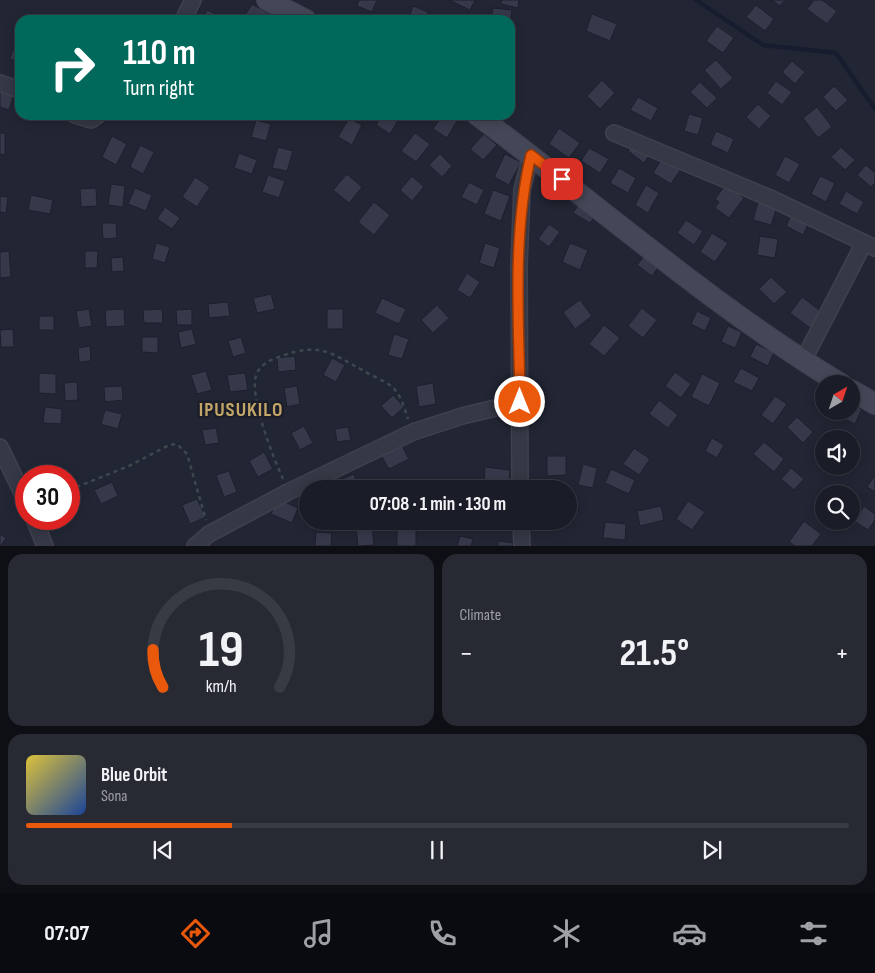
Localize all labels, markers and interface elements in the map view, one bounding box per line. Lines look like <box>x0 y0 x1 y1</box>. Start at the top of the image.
text: 110 m <box>123 32 196 75</box>
icon: right <box>40 35 105 100</box>
text: Turn right <box>123 75 194 102</box>
pin <box>541 158 583 200</box>
icon: arrive <box>548 165 576 193</box>
position arrow <box>493 375 545 427</box>
north arrow <box>815 375 860 420</box>
map controls <box>815 375 860 530</box>
district label: IPUSUKILO <box>199 398 283 422</box>
button: sound <box>815 430 860 475</box>
speed limit sign: 30 <box>15 465 80 530</box>
button: search <box>815 485 860 530</box>
text: 07:08 · 1 min · 130 m <box>370 493 506 516</box>
text: Climate <box>460 606 501 625</box>
text: 19 <box>198 619 243 682</box>
text: 21.5° <box>619 631 689 676</box>
text: − <box>460 637 473 670</box>
text: + <box>835 637 849 670</box>
text: km/h <box>205 676 236 697</box>
text: Blue Orbit <box>101 764 167 787</box>
text: Sona <box>101 787 128 806</box>
icon: previous <box>149 836 177 864</box>
icon: pause <box>423 836 451 864</box>
icon: next <box>698 836 726 864</box>
icon: directions <box>178 916 213 951</box>
icon: music <box>301 916 336 951</box>
icon: phone <box>425 916 460 951</box>
icon: climate <box>549 916 584 951</box>
icon: car <box>672 916 707 951</box>
icon: filters <box>796 916 831 951</box>
text: 07:07 <box>44 920 89 947</box>

